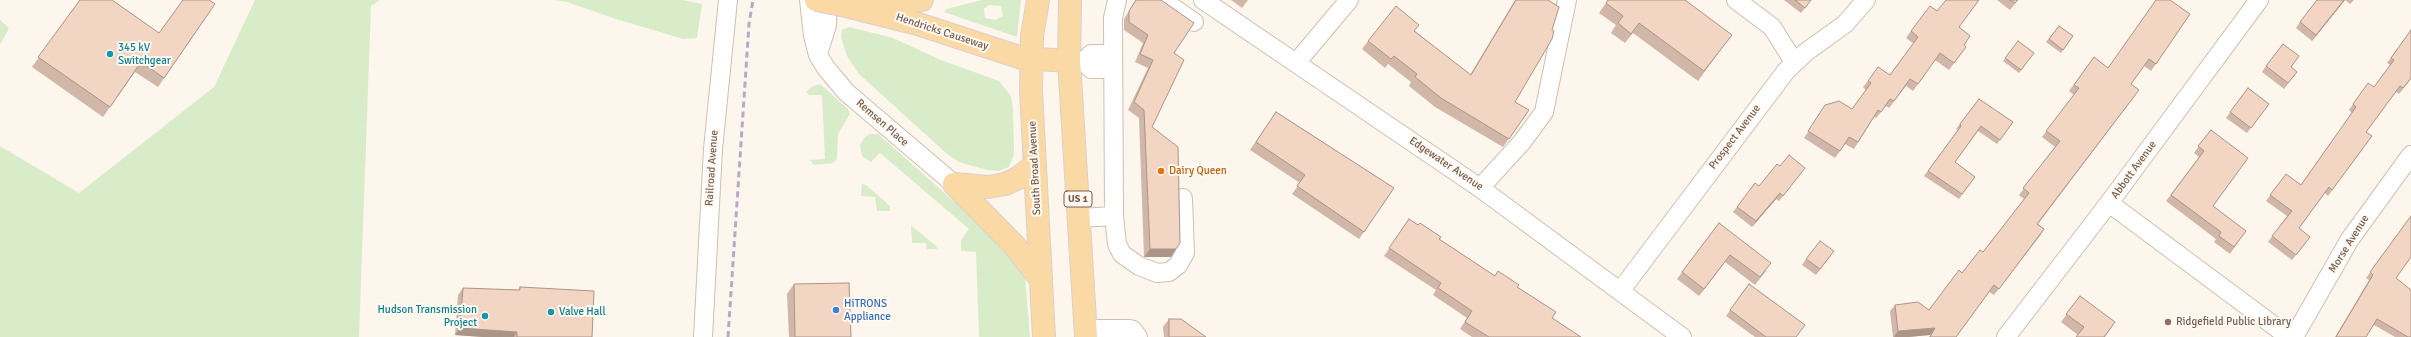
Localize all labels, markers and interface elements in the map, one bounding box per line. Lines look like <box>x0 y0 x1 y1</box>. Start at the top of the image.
street label: Hendricks Causeway <box>894 11 990 53</box>
place label: 345 kV Switchgear <box>118 41 171 67</box>
marker: 345 kV Switchgear <box>105 49 115 59</box>
street label: Remsen Place <box>853 97 911 149</box>
street label: Prospect Avenue <box>1706 102 1764 172</box>
street label: South Broad Avenue <box>1026 121 1044 215</box>
street label: Railroad Avenue <box>703 130 721 206</box>
street label: Edgewater Avenue <box>1406 134 1486 194</box>
street label: Abbott Avenue <box>2109 138 2159 202</box>
place label: Dairy Queen <box>1169 164 1227 178</box>
marker: Dairy Queen <box>1156 166 1166 176</box>
road number: US 1 <box>1064 191 1092 207</box>
street label: Morse Avenue <box>2326 213 2372 275</box>
place label: HiTRONS Appliance <box>844 297 891 323</box>
place label: Hudson Transmission Project <box>377 303 477 329</box>
place label: Valve Hall <box>559 305 606 319</box>
marker: HiTRONS Appliance <box>831 305 841 315</box>
marker: Valve Hall <box>546 307 556 317</box>
marker: Hudson Transmission Project <box>480 311 490 321</box>
place label: Ridgefield Public Library <box>2176 315 2291 329</box>
marker: Ridgefield Public Library <box>2163 317 2173 327</box>

